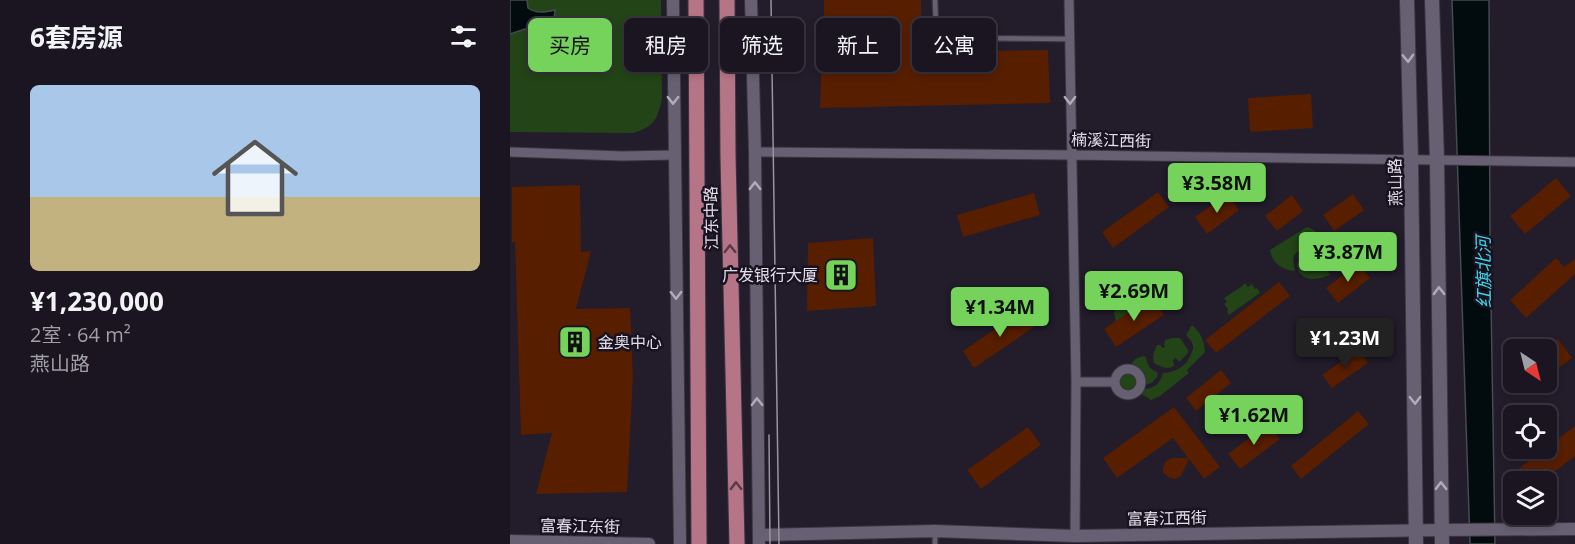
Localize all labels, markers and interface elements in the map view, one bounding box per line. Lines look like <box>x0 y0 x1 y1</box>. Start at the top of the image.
chip: 买房 <box>528 18 612 72</box>
chip: 租房 <box>624 18 708 72</box>
chip: 筛选 <box>720 18 804 72</box>
chip: 新上 <box>816 18 900 72</box>
chip: 公寓 <box>912 18 996 72</box>
text: 6套房源 <box>30 19 123 55</box>
icon: filters <box>447 20 480 53</box>
one-way arrow <box>1402 54 1415 63</box>
one-way arrow <box>667 96 680 105</box>
one-way arrow <box>1064 96 1076 105</box>
icon: home <box>201 124 309 232</box>
street label: 楠溪江西街 <box>1071 128 1151 152</box>
street label: 燕山路 <box>1384 158 1406 206</box>
pin: ¥3.58M <box>1168 163 1266 214</box>
text: ¥3.58M <box>1182 169 1252 196</box>
one-way arrow <box>749 181 762 190</box>
street label: 江东中路 <box>699 186 723 250</box>
pin: ¥3.87M <box>1299 232 1397 283</box>
water label: 红旗北河 <box>1470 233 1496 308</box>
text: ¥3.87M <box>1313 238 1383 265</box>
one-way arrow <box>724 244 736 253</box>
building icon: 广发银行大厦 <box>823 257 859 293</box>
place label: 广发银行大厦 <box>722 264 818 286</box>
pin: ¥2.69M <box>1085 271 1183 322</box>
text: ¥2.69M <box>1099 277 1169 304</box>
text: ¥1,230,000 <box>30 283 164 319</box>
one-way arrow <box>1432 286 1445 295</box>
pin: ¥1.34M <box>951 287 1049 338</box>
one-way arrow <box>670 291 682 300</box>
text: ¥1.34M <box>965 293 1035 320</box>
pin: ¥1.23M <box>1296 318 1394 369</box>
text: 2室 · 64 m² <box>30 321 131 348</box>
building icon: 金奥中心 <box>557 324 593 360</box>
text: ¥1.23M <box>1310 324 1380 351</box>
place label: 金奥中心 <box>598 331 662 353</box>
north arrow <box>1503 339 1557 393</box>
map controls <box>1503 339 1557 525</box>
text: 燕山路 <box>30 350 90 377</box>
pin: ¥1.62M <box>1205 395 1303 446</box>
one-way arrow <box>1409 396 1421 405</box>
one-way arrow <box>751 397 763 406</box>
text: ¥1.62M <box>1219 401 1289 428</box>
button: locate <box>1503 405 1557 459</box>
button: layers <box>1503 471 1557 525</box>
one-way arrow <box>729 481 742 490</box>
one-way arrow <box>1435 481 1448 490</box>
street label: 富春江西街 <box>1127 506 1207 530</box>
street label: 富春江东街 <box>540 514 620 538</box>

